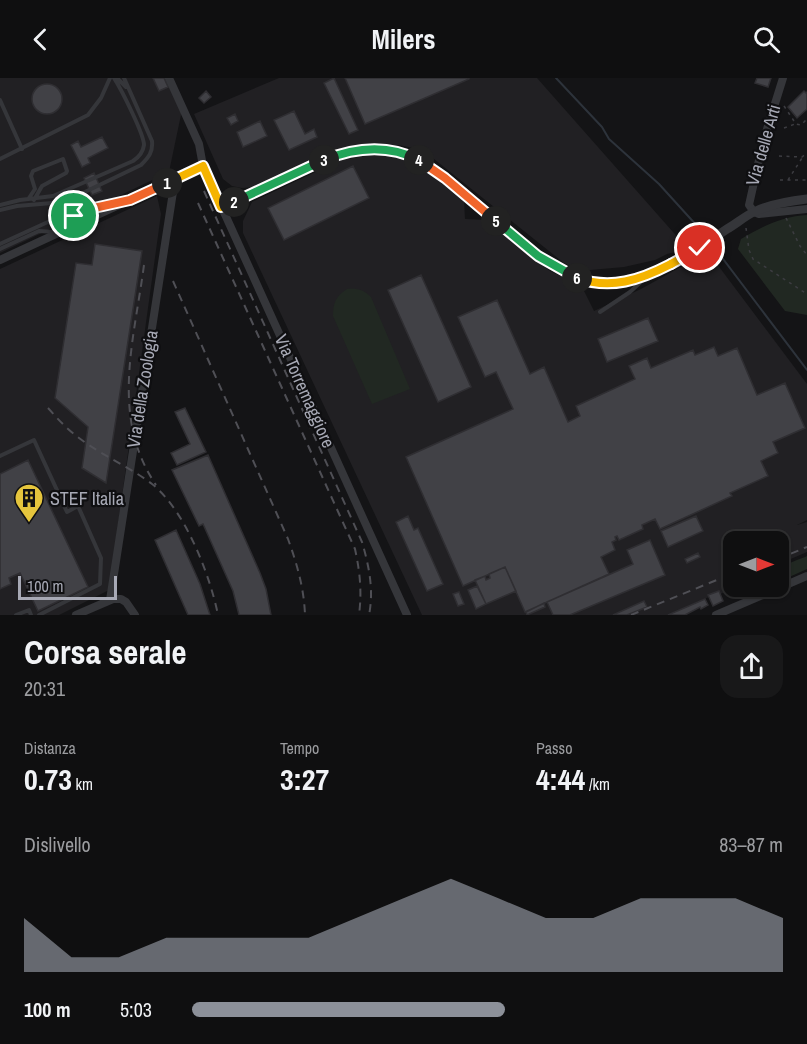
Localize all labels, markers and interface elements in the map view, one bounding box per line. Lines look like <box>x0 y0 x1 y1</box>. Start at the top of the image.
text: Milers <box>372 21 436 57</box>
icon: back <box>24 23 57 56</box>
icon: search <box>750 23 783 56</box>
street label: Via delle Arti <box>739 101 787 189</box>
pin: 3 <box>309 145 339 175</box>
pin: 4 <box>404 145 434 175</box>
text: 3 <box>320 149 328 171</box>
text: 4 <box>415 149 423 171</box>
pin: 1 <box>152 168 182 198</box>
text: 1 <box>163 172 171 194</box>
pin: 2 <box>219 187 249 217</box>
pin <box>48 190 99 241</box>
text: 2 <box>230 191 238 213</box>
icon: arrive <box>57 199 90 232</box>
pin: 5 <box>481 206 511 236</box>
text: 5 <box>492 210 500 232</box>
pin <box>674 222 725 273</box>
icon: check <box>683 231 716 264</box>
pin: 6 <box>562 263 592 293</box>
text: 6 <box>573 267 581 289</box>
street label: Via della Zoologia <box>120 328 164 450</box>
street label: Via Torremaggiore <box>269 330 341 452</box>
building icon: STEF Italia <box>13 482 45 524</box>
place label: STEF Italia <box>50 486 124 511</box>
north arrow <box>723 531 789 597</box>
map controls <box>723 531 789 597</box>
scale bar <box>18 573 117 600</box>
text: 100 m <box>27 575 63 597</box>
text: Corsa serale <box>24 630 186 674</box>
button: share <box>720 635 783 698</box>
text: 20:31 <box>24 675 65 702</box>
text: Distanza <box>24 737 76 759</box>
text: Tempo <box>280 737 319 759</box>
text: Passo <box>536 737 572 759</box>
text: 0.73 <box>24 759 72 799</box>
text: 3:27 <box>280 759 329 799</box>
text: 4:44 <box>536 759 585 799</box>
text: km <box>72 773 93 795</box>
text: /km <box>585 773 610 795</box>
text: Dislivello <box>24 831 91 858</box>
text: 83–87 m <box>719 831 783 858</box>
text: 100 m <box>24 996 71 1023</box>
text: 5:03 <box>120 996 152 1023</box>

